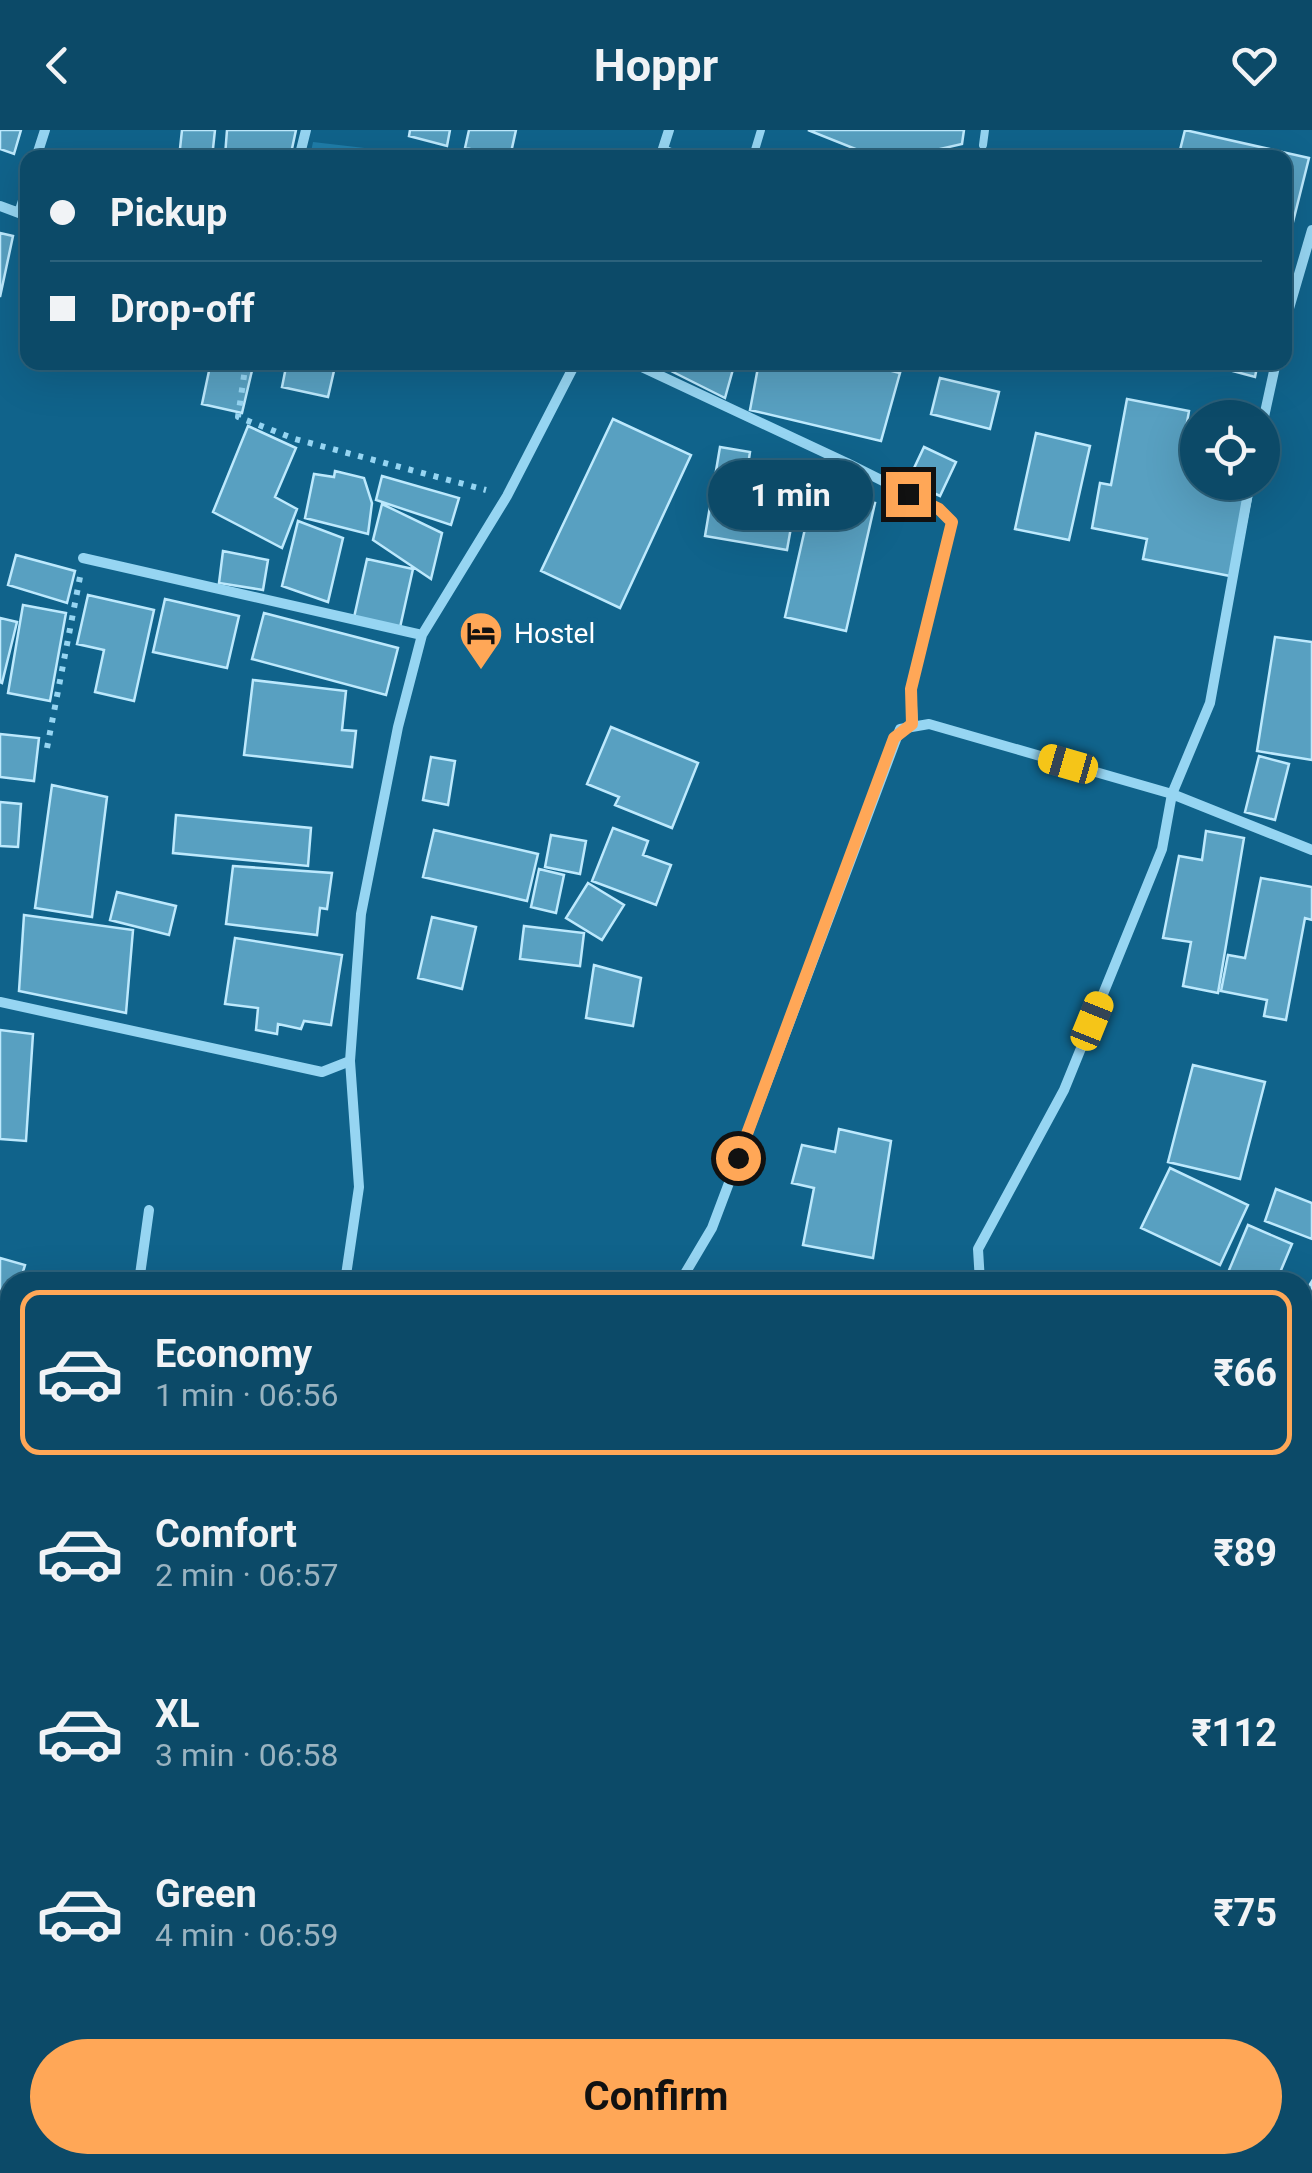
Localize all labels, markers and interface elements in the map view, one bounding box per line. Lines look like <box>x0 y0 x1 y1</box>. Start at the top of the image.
icon: back <box>30 38 85 93</box>
icon: heart <box>1227 38 1282 93</box>
text: Hoppr <box>594 39 718 92</box>
text: Pickup <box>110 191 227 235</box>
text: Drop-off <box>110 287 255 331</box>
map controls <box>1180 400 1280 500</box>
button: locate <box>1180 400 1280 500</box>
callout: 1 min <box>708 459 873 529</box>
route end <box>886 472 931 517</box>
text: 1 min <box>750 476 831 514</box>
hotel icon: Hostel <box>458 610 504 671</box>
place label: Hostel <box>514 617 595 650</box>
car <box>1035 741 1101 787</box>
car <box>1067 988 1117 1054</box>
route start <box>716 1136 761 1181</box>
icon: car <box>35 1328 125 1418</box>
text: Economy <box>155 1332 312 1376</box>
text: ₹66 <box>1213 1351 1277 1395</box>
text: 1 min · 06:56 <box>155 1376 338 1414</box>
icon: car <box>35 1508 125 1598</box>
text: Comfort <box>155 1512 297 1556</box>
text: ₹89 <box>1213 1531 1277 1575</box>
text: 2 min · 06:57 <box>155 1556 338 1594</box>
icon: car <box>35 1688 125 1778</box>
text: XL <box>155 1692 200 1736</box>
text: ₹112 <box>1192 1711 1277 1755</box>
text: 3 min · 06:58 <box>155 1736 338 1774</box>
icon: car <box>35 1868 125 1958</box>
text: Green <box>155 1872 257 1916</box>
text: ₹75 <box>1213 1891 1277 1935</box>
text: 4 min · 06:59 <box>155 1916 338 1954</box>
button: Confirm <box>30 2039 1282 2154</box>

